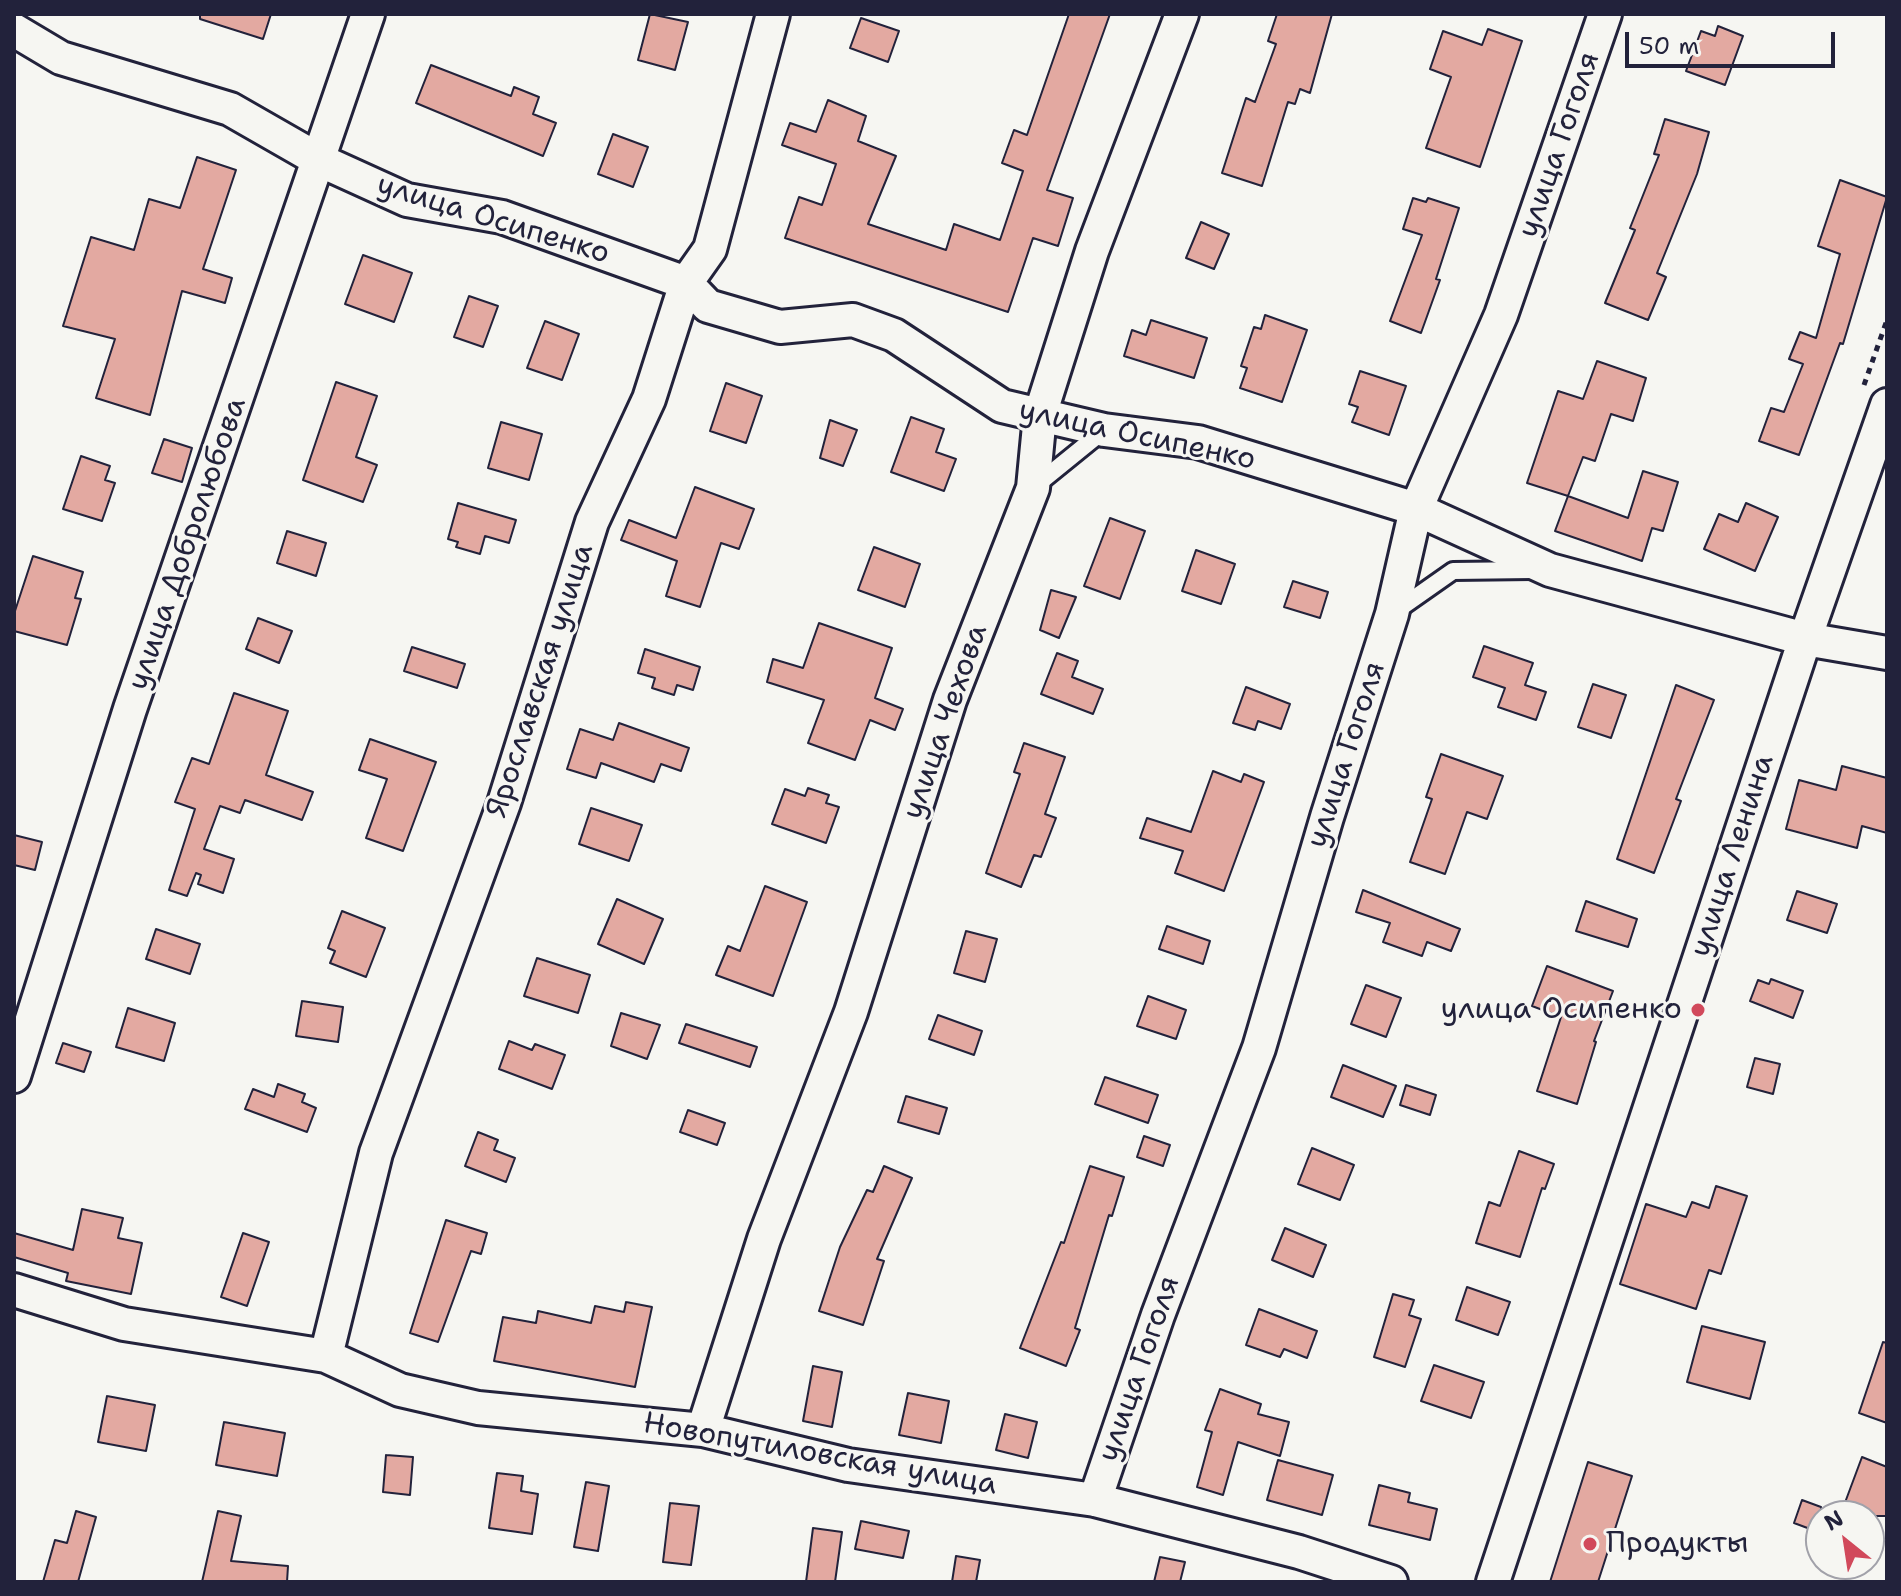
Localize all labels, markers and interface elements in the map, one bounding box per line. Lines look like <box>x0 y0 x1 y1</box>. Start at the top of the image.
scale bar <box>1629 16 1839 66</box>
text: 50 m <box>1639 30 1699 62</box>
street label: улица Гоголя <box>1511 48 1609 242</box>
street label: улица Осипенко <box>372 168 614 272</box>
street label: улица Добролюбова <box>121 393 255 695</box>
street label: улица Осипенко <box>1015 393 1259 479</box>
street label: Ярославская улица <box>480 540 602 822</box>
street label: улица Чехова <box>896 620 996 824</box>
street label: улица Гоголя <box>1300 657 1394 853</box>
street label: улица Ленина <box>1683 750 1783 962</box>
place label: улица Осипенко <box>1441 992 1682 1028</box>
marker: улица Осипенко <box>1689 1001 1707 1019</box>
street label: улица Гоголя <box>1091 1272 1189 1466</box>
street label: Новопутиловская улица <box>640 1406 1000 1504</box>
north arrow <box>1805 1500 1885 1580</box>
text: N <box>1819 1504 1849 1537</box>
place label: Продукты <box>1606 1526 1749 1562</box>
marker: Продукты <box>1581 1535 1599 1553</box>

